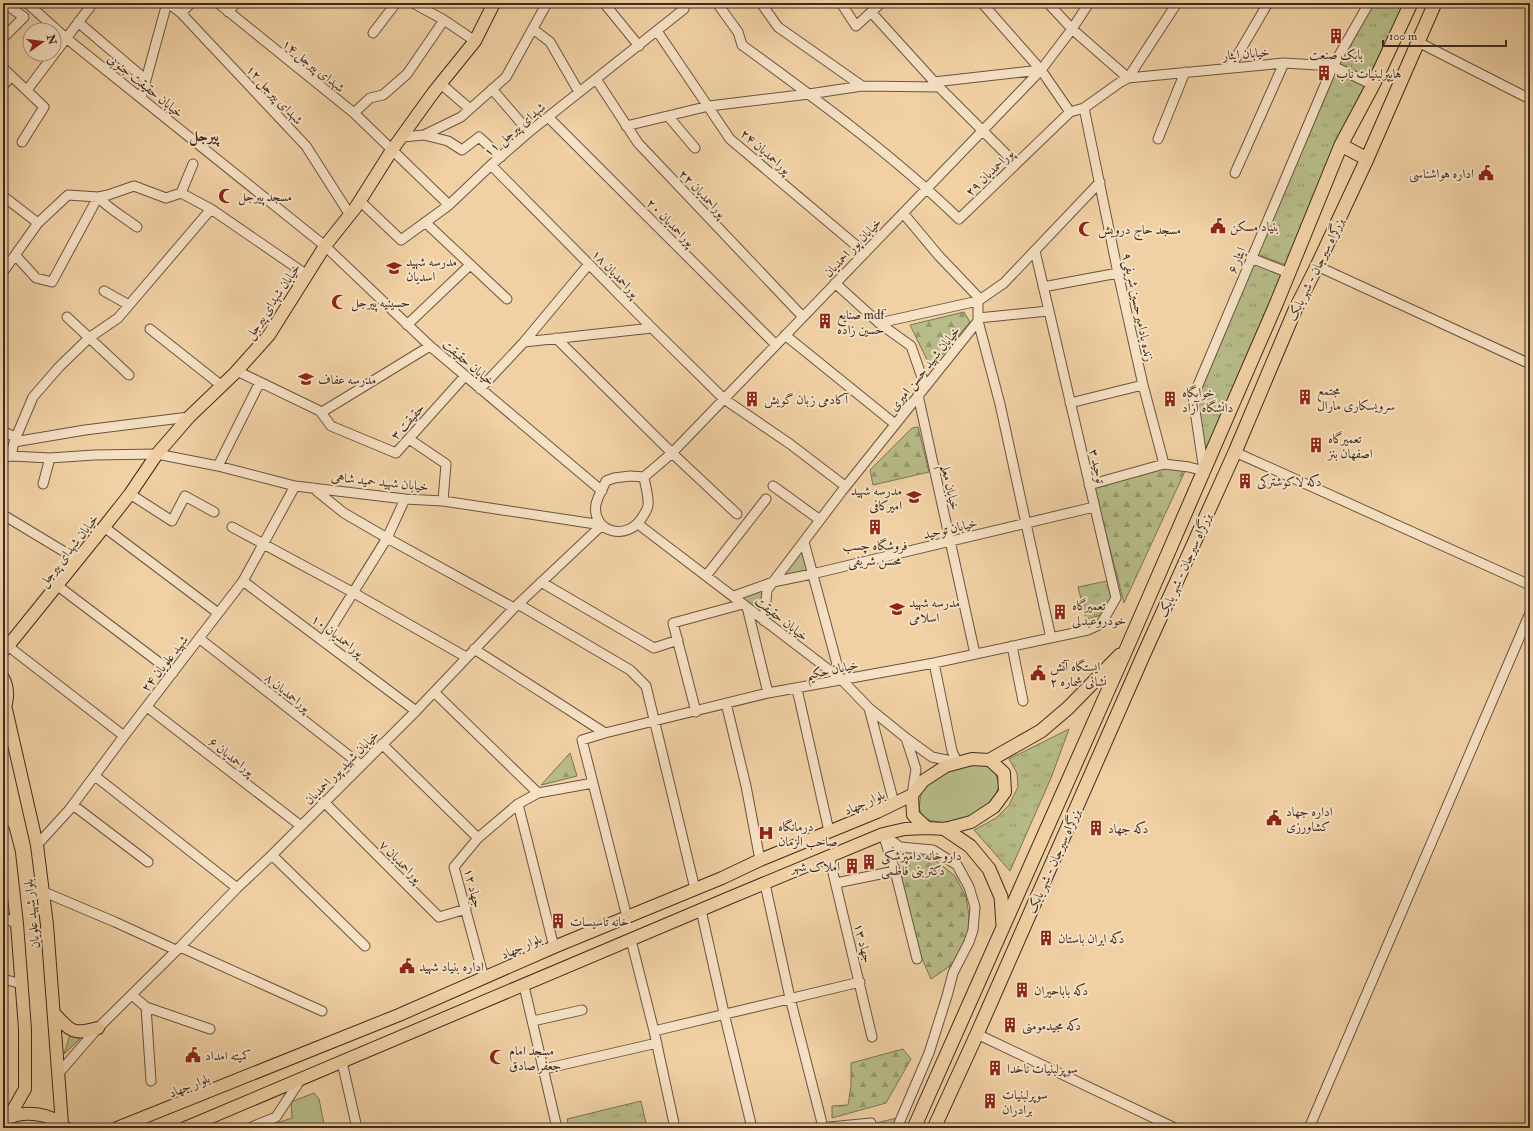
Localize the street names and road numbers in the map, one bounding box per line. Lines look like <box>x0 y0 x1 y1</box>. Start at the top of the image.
street label: شهدای پیرجل ۱۴ <box>278 36 348 97</box>
street label: خیابان ایثار <box>1220 44 1270 64</box>
street label: خیابان حقیقت جنوبی <box>104 50 186 122</box>
street label: شهدای پیرجل ۱۲ <box>242 61 306 129</box>
street label: شهدای پیرجل ۱۱ <box>480 99 549 161</box>
street label: پوراحمدیان ۲۴ <box>736 126 794 179</box>
street label: پوراحمدیان ۲۹ <box>962 145 1018 201</box>
street label: پوراحمدیان ۲۲ <box>674 166 730 222</box>
street label: پوراحمدیان ۲۰ <box>642 195 698 251</box>
street label: بزرگراه سیرجان - شهر بابک <box>1283 214 1348 324</box>
street label: خیابان پور احمدیان <box>820 215 886 281</box>
street label: ایثار ۶ <box>1224 245 1250 276</box>
street label: پوراحمدیان ۱۸ <box>587 246 643 302</box>
street label: زنده یادامیرحسین شریفی۹ <box>1117 251 1157 364</box>
street label: خیابان شهدای پیرجل <box>242 261 305 343</box>
street label: خیابان شهید حسن امیری <box>886 323 965 415</box>
street label: خیابان حقیقت <box>439 336 498 389</box>
street label: حقیقت ۳ <box>387 400 428 443</box>
street label: توحید ۳ <box>1085 447 1109 486</box>
street label: خیابان معلم <box>932 463 963 513</box>
street label: خیابان شهید حمید شاهی <box>330 469 429 495</box>
street label: بزرگراه سیرجان - شهر بابک <box>1154 510 1215 620</box>
street label: خیابان شهدای پیرجل <box>35 511 103 591</box>
street label: خیابان توحید <box>922 515 979 543</box>
street label: خیابان حقیقت <box>752 593 811 645</box>
street label: پوراحمدیان ۱۰ <box>307 611 367 662</box>
street label: شهید علویان ۲۴ <box>138 632 192 695</box>
street label: خیابان حکیم <box>805 657 861 688</box>
street label: پوراحمدیان ۸ <box>261 670 314 717</box>
street label: خیابان شهید پور احمدیان <box>301 727 383 809</box>
street label: پوراحمدیان ۶ <box>205 734 258 781</box>
street label: بلوار جهاد <box>841 787 887 819</box>
street label: بزرگراه سیرجان - شهر بابک <box>1023 806 1084 916</box>
street label: پوراحمدیان ۷ <box>375 837 425 887</box>
street label: جهاد ۱۲ <box>460 867 486 910</box>
street label: بلوار شهید علویان <box>20 878 44 950</box>
street label: جهاد ۱۳ <box>850 922 876 965</box>
street label: بلوار جهاد <box>498 931 544 963</box>
street label: بلوار جهاد <box>166 1070 212 1101</box>

